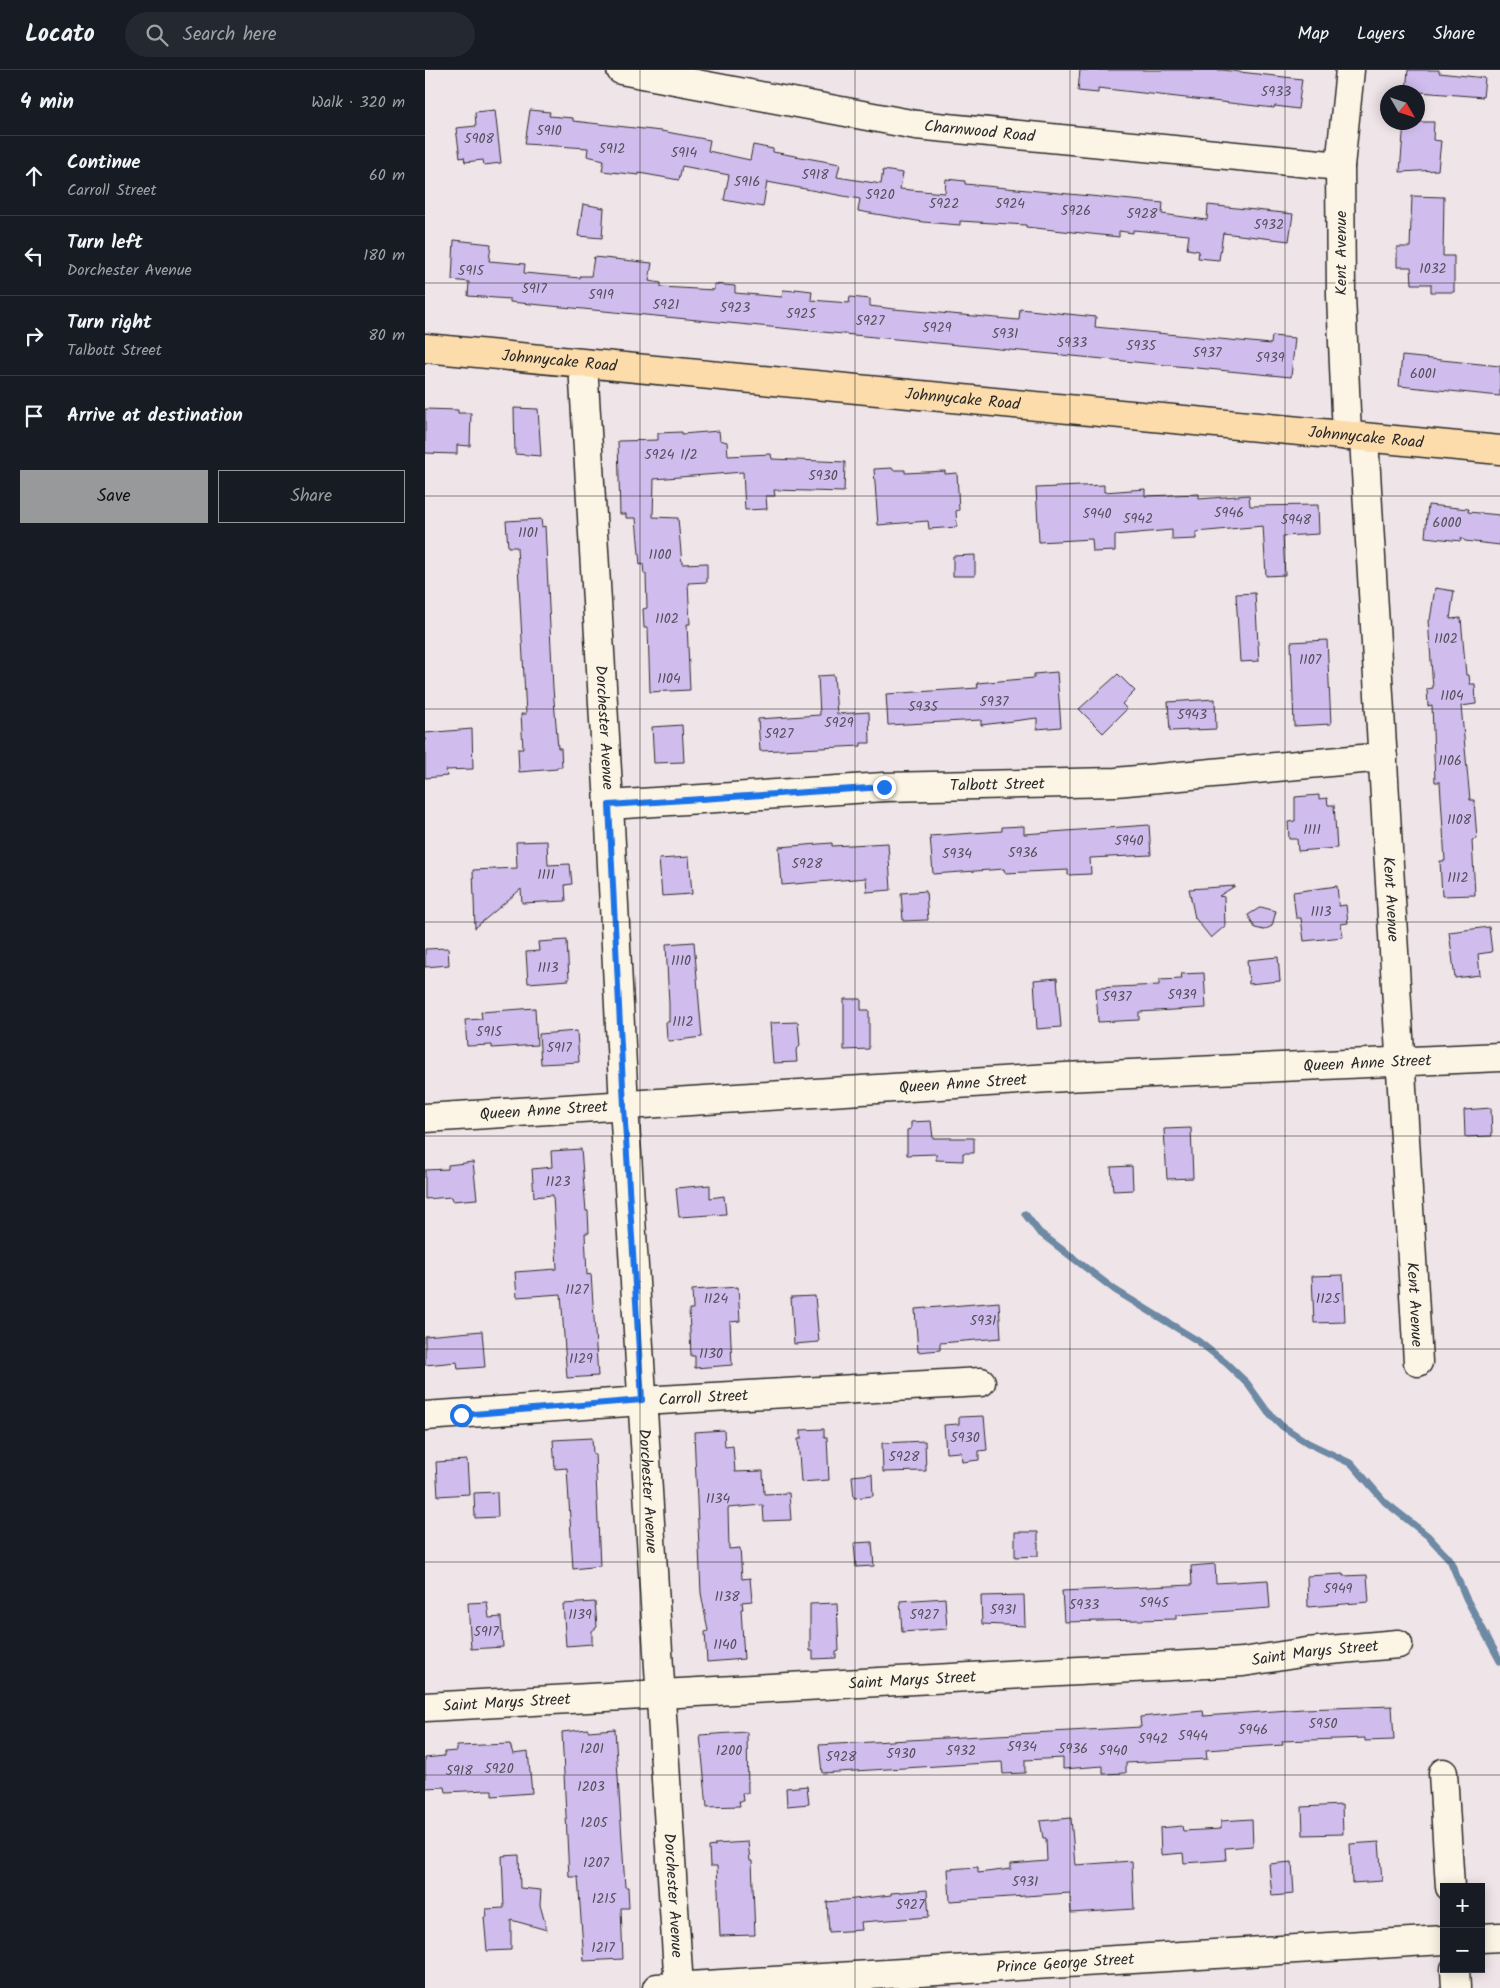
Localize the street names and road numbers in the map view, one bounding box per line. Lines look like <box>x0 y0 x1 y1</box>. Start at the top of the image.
street label: Charnwood Road <box>923 113 1037 149</box>
street label: Kent Avenue <box>1329 211 1354 295</box>
street label: Johnnycake Road <box>501 343 619 379</box>
street label: Johnnycake Road <box>904 381 1022 417</box>
street label: Johnnycake Road <box>1307 419 1426 455</box>
street label: Dorchester Avenue <box>588 664 621 790</box>
street label: Talbott Street <box>950 771 1046 798</box>
street label: Kent Avenue <box>1376 856 1406 942</box>
street label: Queen Anne Street <box>1303 1048 1433 1079</box>
street label: Queen Anne Street <box>898 1067 1029 1100</box>
street label: Queen Anne Street <box>479 1094 609 1127</box>
street label: Kent Avenue <box>1400 1261 1430 1348</box>
street label: Carroll Street <box>658 1383 750 1413</box>
street label: Dorchester Avenue <box>632 1428 664 1554</box>
street label: Saint Marys Street <box>1250 1633 1380 1673</box>
street label: Saint Marys Street <box>848 1664 978 1696</box>
street label: Saint Marys Street <box>442 1686 572 1718</box>
street label: Dorchester Avenue <box>657 1832 690 1958</box>
street label: Prince George Street <box>995 1946 1136 1980</box>

